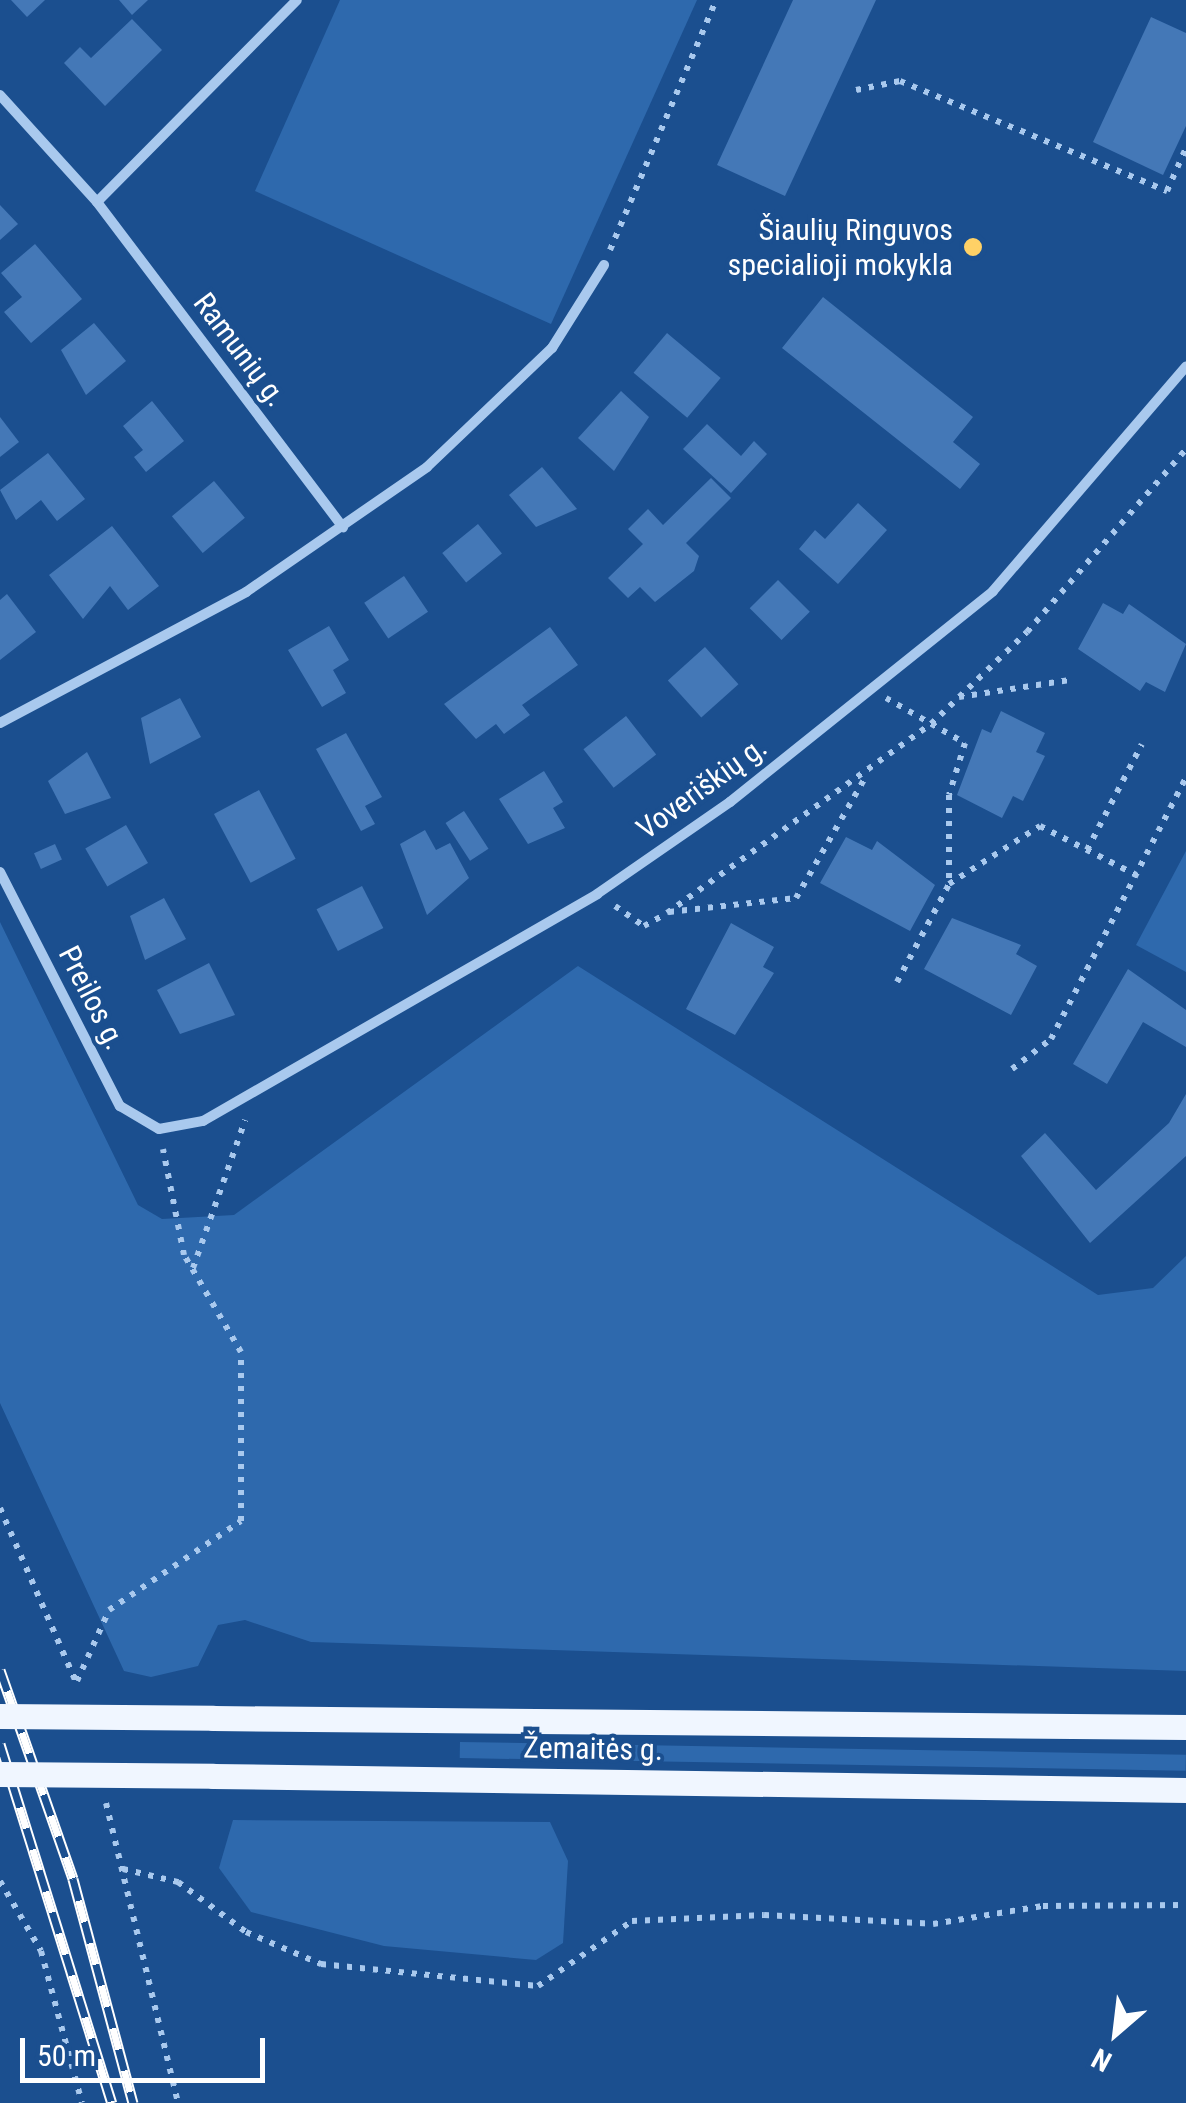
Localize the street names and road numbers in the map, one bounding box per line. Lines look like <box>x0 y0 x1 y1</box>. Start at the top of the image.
street label: Ramunių g. <box>186 286 294 414</box>
street label: Voveriškių g. <box>630 729 774 847</box>
street label: Preilos g. <box>51 940 133 1056</box>
street label: Žemaitės g. <box>523 1730 663 1768</box>

